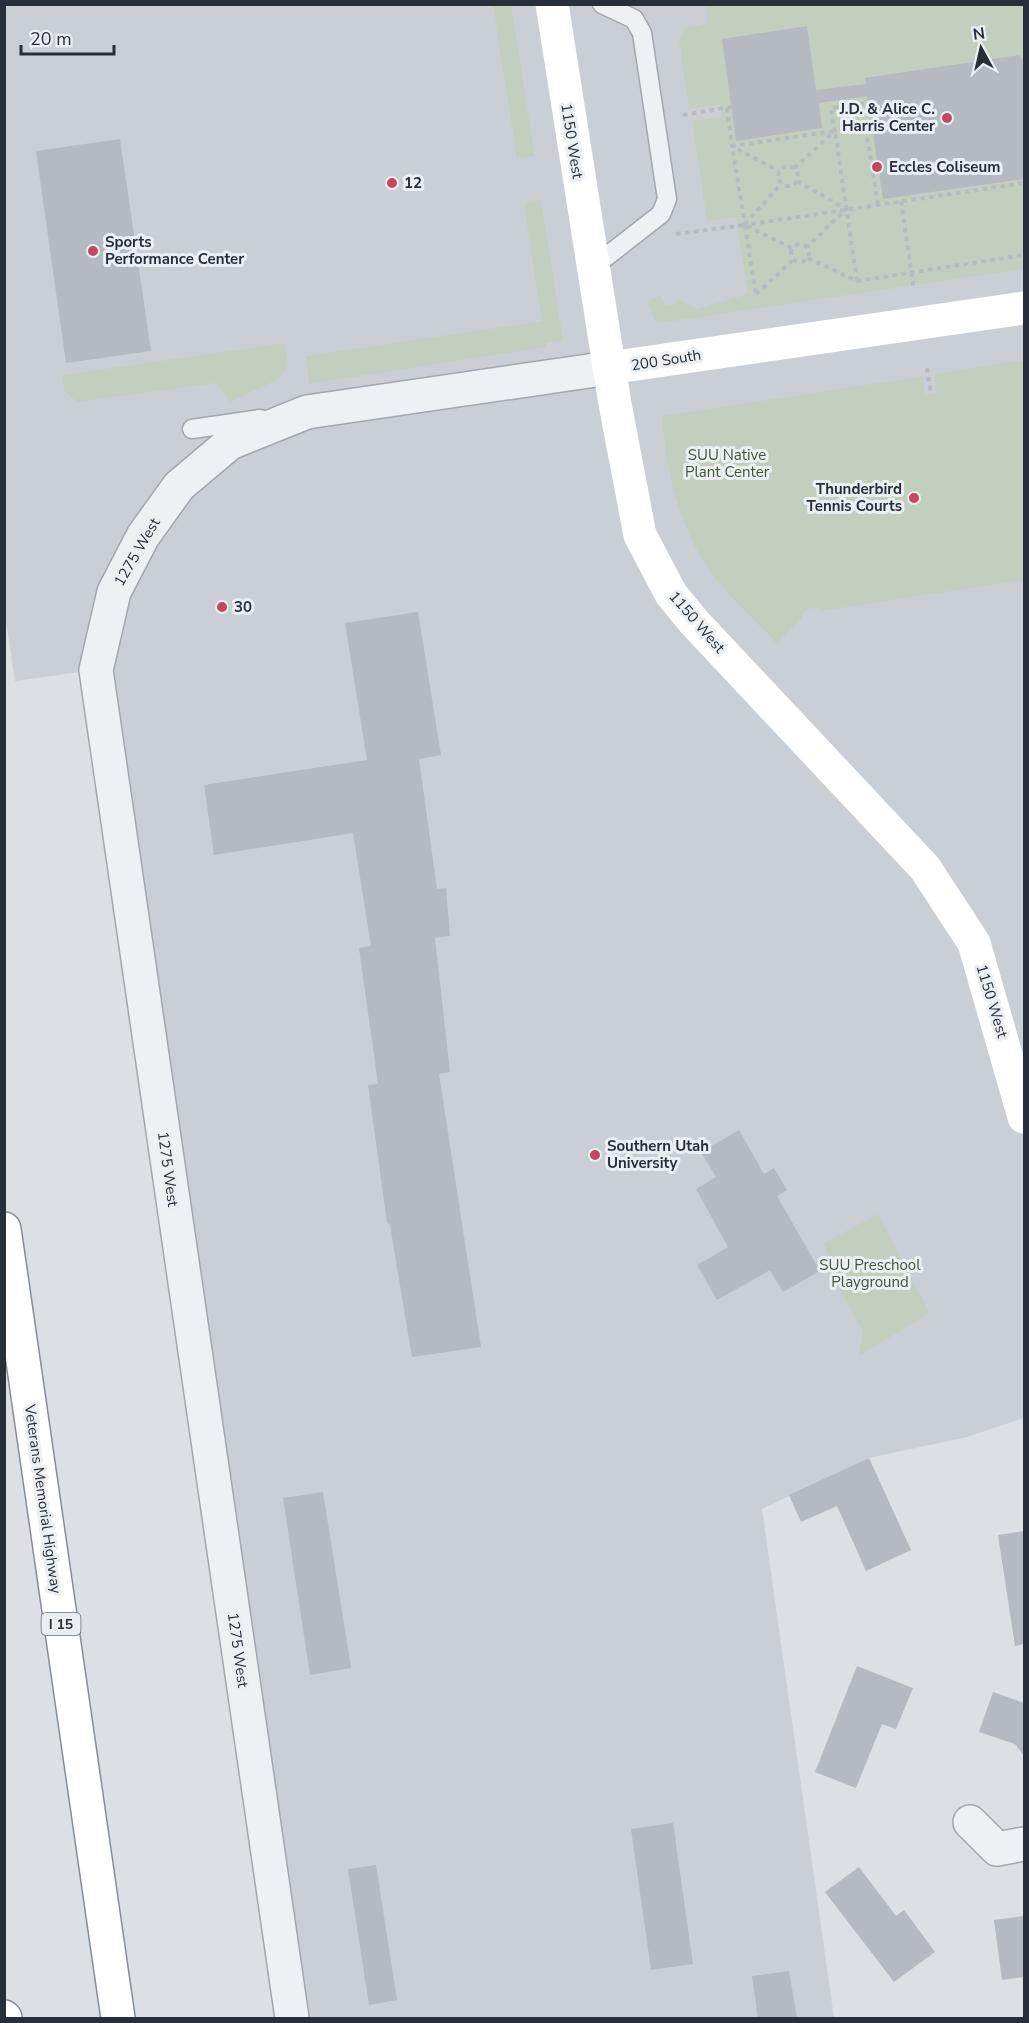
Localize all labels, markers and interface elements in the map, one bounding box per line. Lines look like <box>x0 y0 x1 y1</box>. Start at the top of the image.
scale bar <box>21 18 114 56</box>
north arrow <box>951 18 1011 78</box>
text: N <box>972 22 987 46</box>
text: 20 m <box>30 27 72 51</box>
place label: J.D. & Alice C. Harris Center <box>839 99 935 136</box>
street label: 1150 West <box>556 102 588 181</box>
marker: J.D. & Alice C. Harris Center <box>940 111 954 125</box>
place label: Eccles Coliseum <box>889 157 1000 177</box>
marker: Eccles Coliseum <box>870 160 884 174</box>
place label: 12 <box>404 173 422 193</box>
marker: 12 <box>385 176 399 190</box>
place label: Sports Performance Center <box>105 232 244 269</box>
marker: Sports Performance Center <box>86 244 100 258</box>
street label: 200 South <box>630 345 702 375</box>
park label: SUU Native Plant Center <box>685 445 770 482</box>
place label: Thunderbird Tennis Courts <box>807 479 902 516</box>
marker: Thunderbird Tennis Courts <box>907 491 921 505</box>
street label: 1275 West <box>109 514 165 590</box>
street label: 1150 West <box>665 587 730 658</box>
place label: 30 <box>234 597 252 617</box>
marker: 30 <box>215 600 229 614</box>
street label: 1150 West <box>971 962 1013 1041</box>
street label: 1275 West <box>153 1130 183 1209</box>
place label: Southern Utah University <box>607 1136 709 1173</box>
marker: Southern Utah University <box>588 1148 602 1162</box>
park label: SUU Preschool Playground <box>819 1255 921 1292</box>
street label: Veterans Memorial Highway <box>20 1402 66 1595</box>
street label: 1275 West <box>223 1611 253 1690</box>
road number: I 15 <box>42 1613 80 1635</box>

